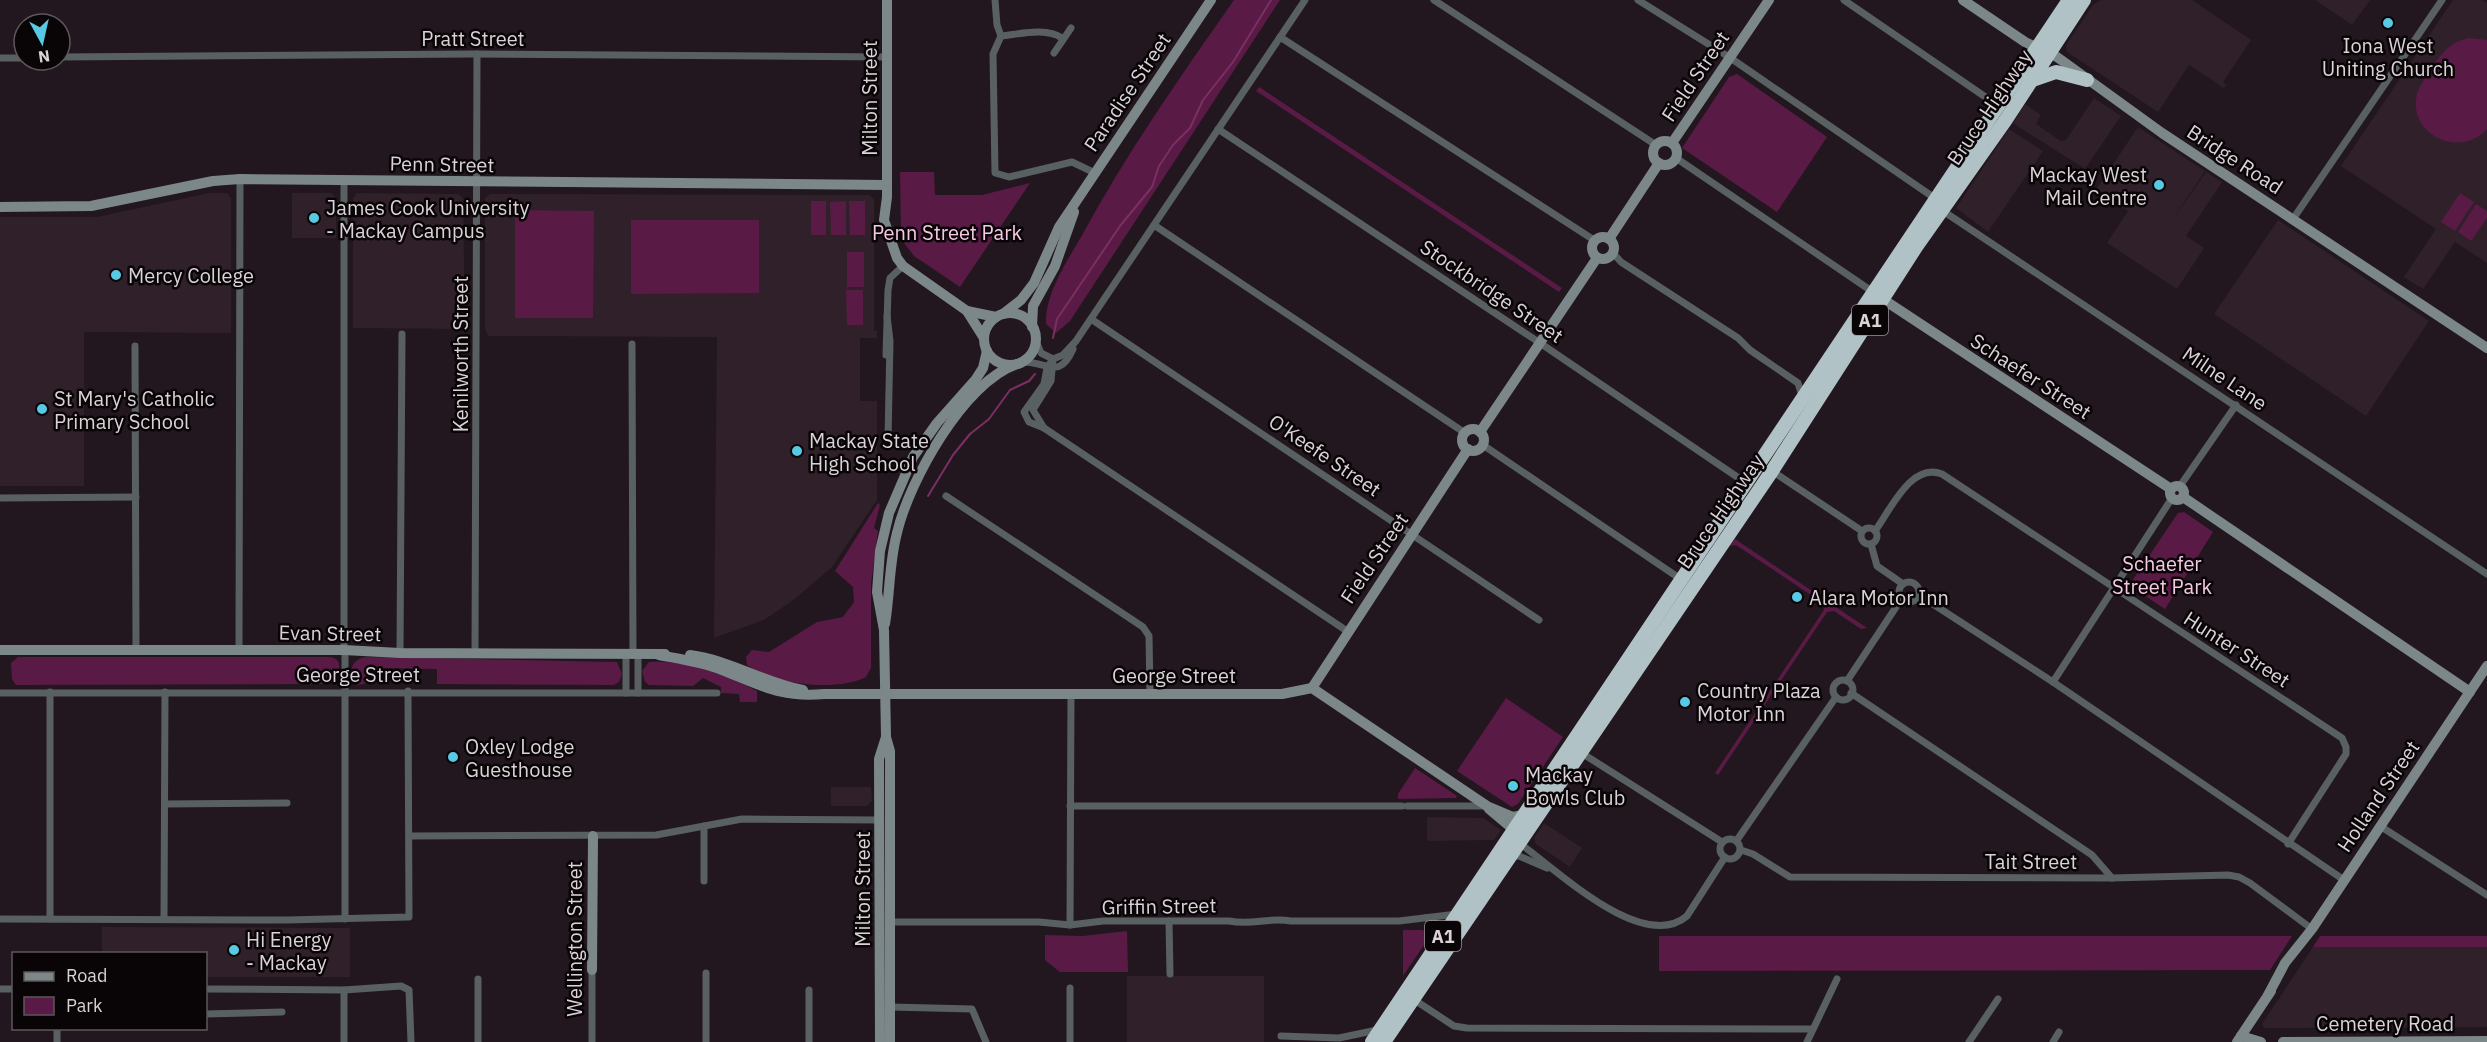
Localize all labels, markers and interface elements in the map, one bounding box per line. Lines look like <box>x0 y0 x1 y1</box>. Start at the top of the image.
north arrow <box>12 12 72 72</box>
marker: Iona West Uniting Church <box>2381 16 2395 30</box>
street label: Pratt Street <box>421 25 525 52</box>
street label: Field Street <box>1655 25 1735 127</box>
street label: Paradise Street <box>1077 27 1177 157</box>
place label: Iona West Uniting Church <box>2322 32 2454 82</box>
street label: Milton Street <box>856 40 883 156</box>
street label: Bruce Highway <box>1940 44 2038 170</box>
text: N <box>37 46 51 68</box>
street label: Bridge Road <box>2182 118 2288 200</box>
street label: Penn Street <box>389 150 495 178</box>
place label: Mackay West Mail Centre <box>2029 161 2147 211</box>
marker: Mackay West Mail Centre <box>2152 178 2166 192</box>
place label: James Cook University - Mackay Campus <box>326 194 530 244</box>
marker: James Cook University - Mackay Campus <box>307 211 321 225</box>
park label: Penn Street Park <box>872 219 1023 246</box>
street label: Stockbridge Street <box>1415 233 1569 349</box>
place label: Mercy College <box>128 262 254 289</box>
marker: Mercy College <box>109 268 123 282</box>
street label: Kenilworth Street <box>447 276 474 432</box>
road number: A1 <box>1852 305 1888 335</box>
street label: Schaefer Street <box>1965 327 2097 425</box>
street label: Milne Lane <box>2177 340 2273 416</box>
place label: St Mary's Catholic Primary School <box>54 385 215 435</box>
marker: St Mary's Catholic Primary School <box>35 402 49 416</box>
street label: O'Keefe Street <box>1264 407 1386 503</box>
place label: Mackay State High School <box>809 427 929 477</box>
marker: Mackay State High School <box>790 444 804 458</box>
street label: Bruce Highway <box>1670 448 1770 574</box>
street label: Field Street <box>1334 507 1414 609</box>
park label: Schaefer Street Park <box>2112 550 2212 600</box>
place label: Alara Motor Inn <box>1809 584 1949 611</box>
marker: Alara Motor Inn <box>1790 590 1804 604</box>
street label: Hunter Street <box>2179 605 2295 693</box>
street label: Evan Street <box>278 619 382 647</box>
street label: George Street <box>296 661 420 688</box>
street label: George Street <box>1112 662 1236 689</box>
place label: Country Plaza Motor Inn <box>1697 677 1821 727</box>
marker: Country Plaza Motor Inn <box>1678 695 1692 709</box>
place label: Oxley Lodge Guesthouse <box>465 733 574 783</box>
street label: Holland Street <box>2331 735 2425 857</box>
marker: Oxley Lodge Guesthouse <box>446 750 460 764</box>
place label: Mackay Bowls Club <box>1525 761 1625 811</box>
marker: Mackay Bowls Club <box>1506 779 1520 793</box>
street label: Milton Street <box>849 831 876 947</box>
street label: Tait Street <box>1985 848 2077 875</box>
street label: Wellington Street <box>561 861 588 1017</box>
street label: Griffin Street <box>1101 891 1217 921</box>
road number: A1 <box>1425 921 1461 951</box>
place label: Hi Energy - Mackay <box>246 926 331 976</box>
marker: Hi Energy - Mackay <box>227 943 241 957</box>
legend <box>12 952 207 1030</box>
text: Road <box>66 964 107 987</box>
text: Park <box>66 994 103 1017</box>
street label: Cemetery Road <box>2316 1010 2454 1037</box>

